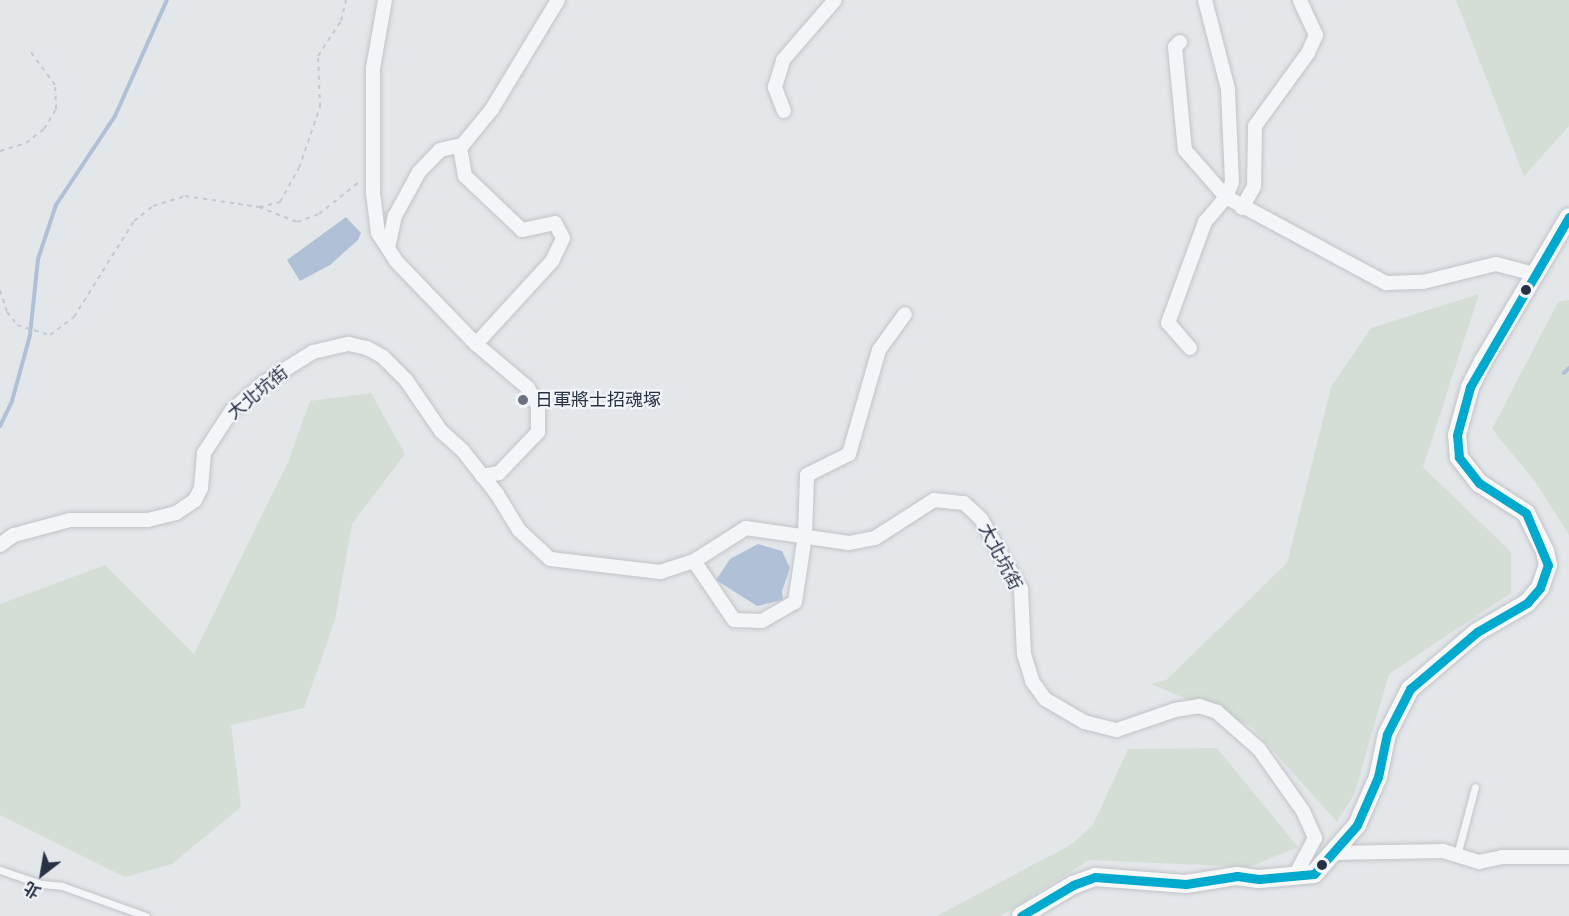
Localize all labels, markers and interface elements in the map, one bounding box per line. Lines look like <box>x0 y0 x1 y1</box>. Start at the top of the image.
unlabelled marker <box>1520 284 1532 296</box>
street label: 大北坑街 <box>223 362 293 424</box>
place label: 日軍將士招魂塚 <box>535 389 661 411</box>
marker: 日軍將士招魂塚 <box>516 393 530 407</box>
street label: 大北坑街 <box>974 520 1026 594</box>
north arrow <box>12 844 72 904</box>
unlabelled marker <box>1316 859 1328 871</box>
text: 北 <box>21 878 44 902</box>

